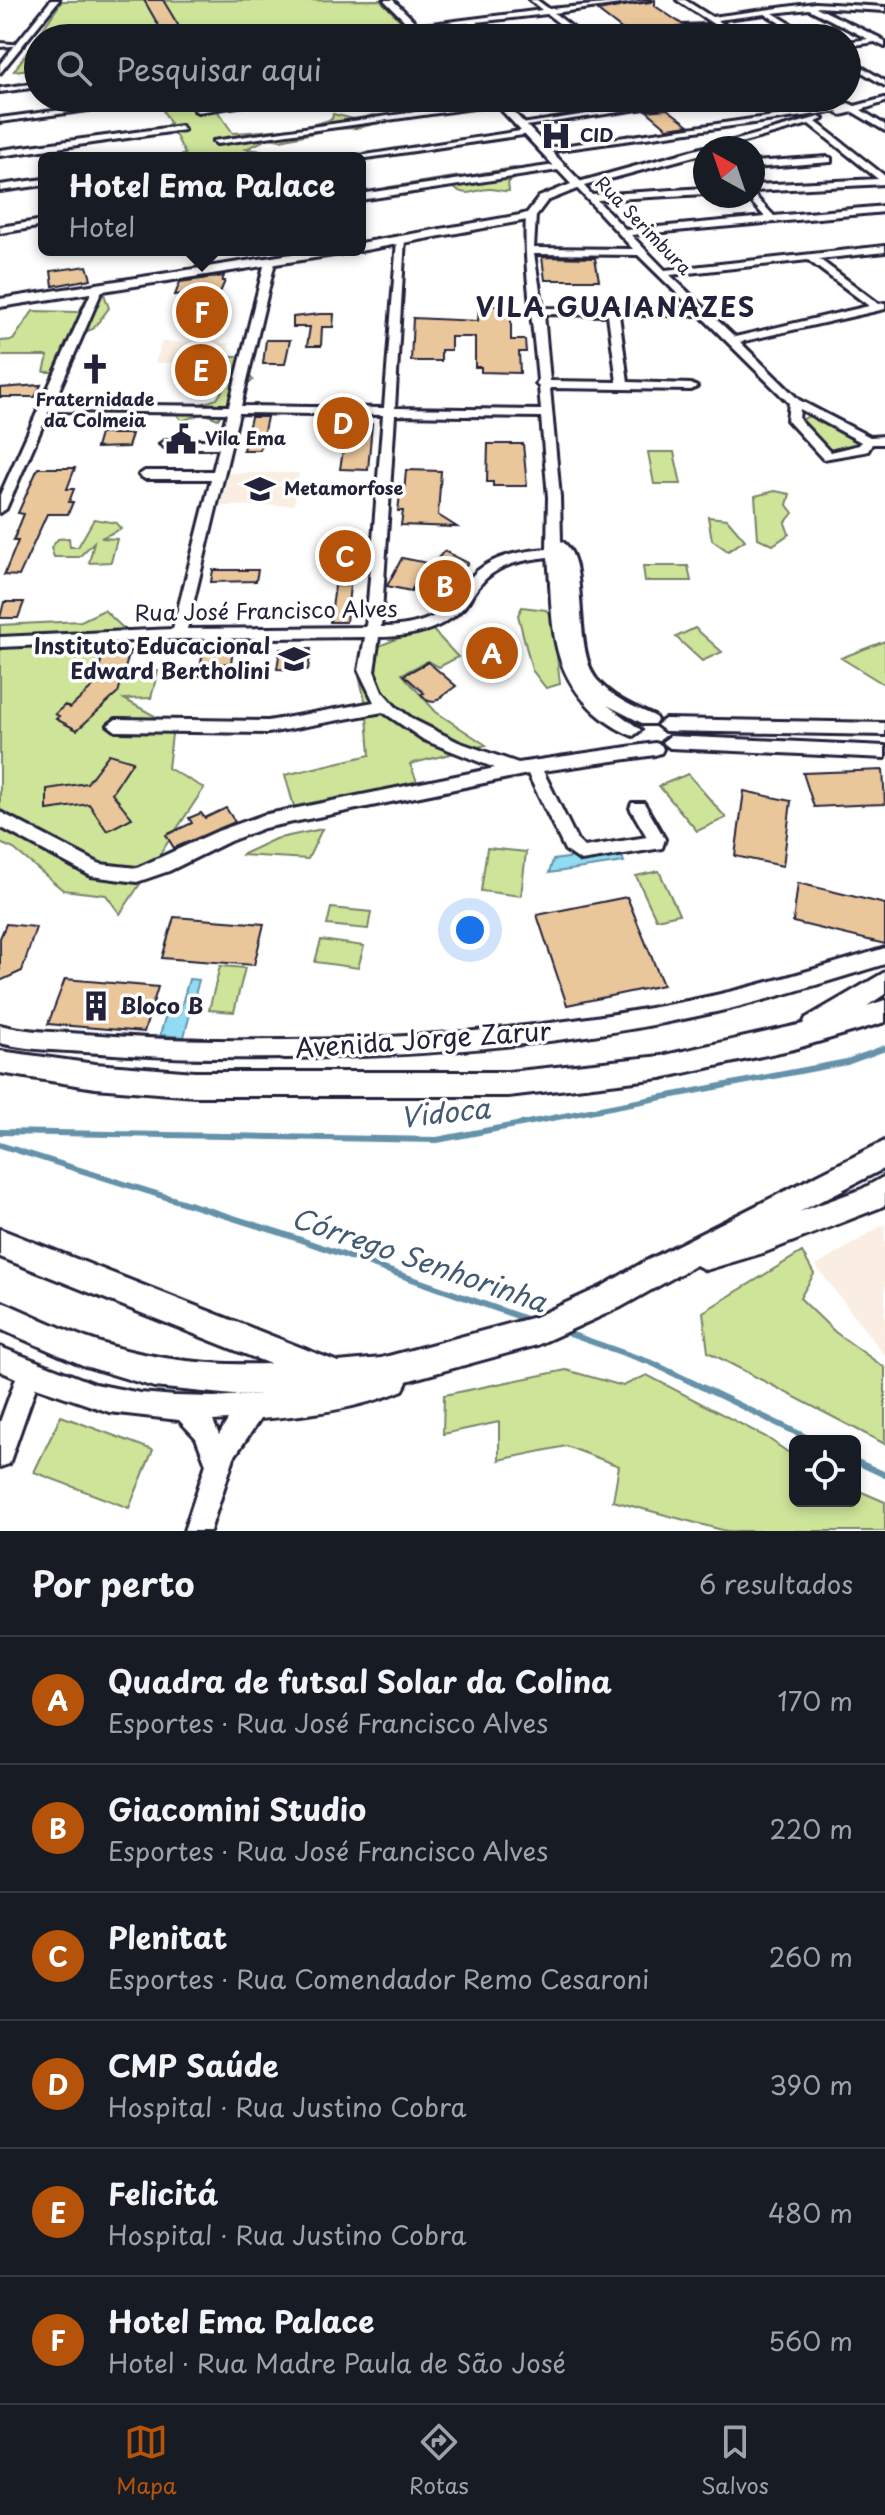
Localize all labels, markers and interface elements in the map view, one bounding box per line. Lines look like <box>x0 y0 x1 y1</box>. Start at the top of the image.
search box <box>24 24 861 112</box>
icon: search <box>52 46 96 90</box>
text: Pesquisar aqui <box>116 46 322 91</box>
hospital icon: CID <box>539 119 573 153</box>
place label: CID <box>580 121 614 148</box>
north arrow <box>693 136 765 208</box>
popup <box>38 152 366 256</box>
text: Hotel Ema Palace <box>69 162 335 207</box>
street label: Rua Serimbura <box>590 169 699 281</box>
text: Hotel <box>69 207 135 246</box>
pin: F <box>176 282 228 342</box>
district label: VILA GUAIANAZES <box>476 287 756 326</box>
pin: E <box>175 340 227 400</box>
church icon: Fraternidade da Colmeia <box>78 352 112 386</box>
place label: Fraternidade da Colmeia <box>35 385 155 433</box>
pin: D <box>317 393 369 453</box>
public building icon: Vila Ema <box>164 422 198 456</box>
place label: Vila Ema <box>205 424 286 451</box>
school or university icon: Metamorfose <box>243 472 277 506</box>
place label: Metamorfose <box>284 474 403 501</box>
pin: C <box>319 526 371 586</box>
pin: B <box>419 556 471 616</box>
street label: Rua José Francisco Alves <box>134 591 398 628</box>
pin: A <box>466 623 518 683</box>
place label: Instituto Educacional Edward Bertholini <box>34 628 270 686</box>
school or university icon: Instituto Educacional Edward Bertholini <box>277 642 311 676</box>
your location <box>450 910 490 950</box>
place label: Bloco B <box>120 988 203 1021</box>
building icon: Bloco B <box>79 989 113 1023</box>
street label: Avenida Jorge Zarur <box>294 1010 552 1067</box>
water label: Vidoca <box>398 1085 492 1138</box>
water label: Córrego Senhorinha <box>286 1195 553 1323</box>
map controls <box>789 1435 861 1507</box>
button: locate <box>789 1435 861 1507</box>
text: Por perto <box>32 1557 194 1609</box>
text: 6 resultados <box>699 1564 853 1603</box>
text: Quadra de futsal Solar da Colina <box>108 1658 612 1703</box>
text: A <box>48 1681 68 1720</box>
text: 170 m <box>778 1681 853 1720</box>
text: Esportes · Rua José Francisco Alves <box>108 1703 548 1742</box>
text: Giacomini Studio <box>108 1786 366 1831</box>
text: B <box>49 1809 67 1848</box>
text: 220 m <box>769 1809 853 1848</box>
text: Esportes · Rua José Francisco Alves <box>108 1831 548 1870</box>
text: Plenitat <box>108 1914 227 1959</box>
text: C <box>48 1937 68 1976</box>
text: 260 m <box>769 1937 853 1976</box>
text: Esportes · Rua Comendador Remo Cesaroni <box>108 1959 649 1998</box>
text: CMP Saúde <box>108 2042 279 2087</box>
text: D <box>48 2065 68 2104</box>
text: 390 m <box>769 2065 853 2104</box>
text: Hospital · Rua Justino Cobra <box>108 2087 467 2126</box>
text: Felicitá <box>108 2170 218 2215</box>
text: E <box>50 2193 66 2232</box>
text: 480 m <box>768 2193 853 2232</box>
text: Hospital · Rua Justino Cobra <box>108 2215 467 2254</box>
text: Hotel Ema Palace <box>108 2298 374 2343</box>
text: F <box>50 2321 66 2360</box>
text: 560 m <box>768 2321 853 2360</box>
text: Hotel · Rua Madre Paula de São José <box>108 2343 566 2382</box>
tab: Mapa <box>116 2420 177 2501</box>
tab: Rotas <box>409 2420 469 2501</box>
tab: Salvos <box>701 2420 769 2501</box>

